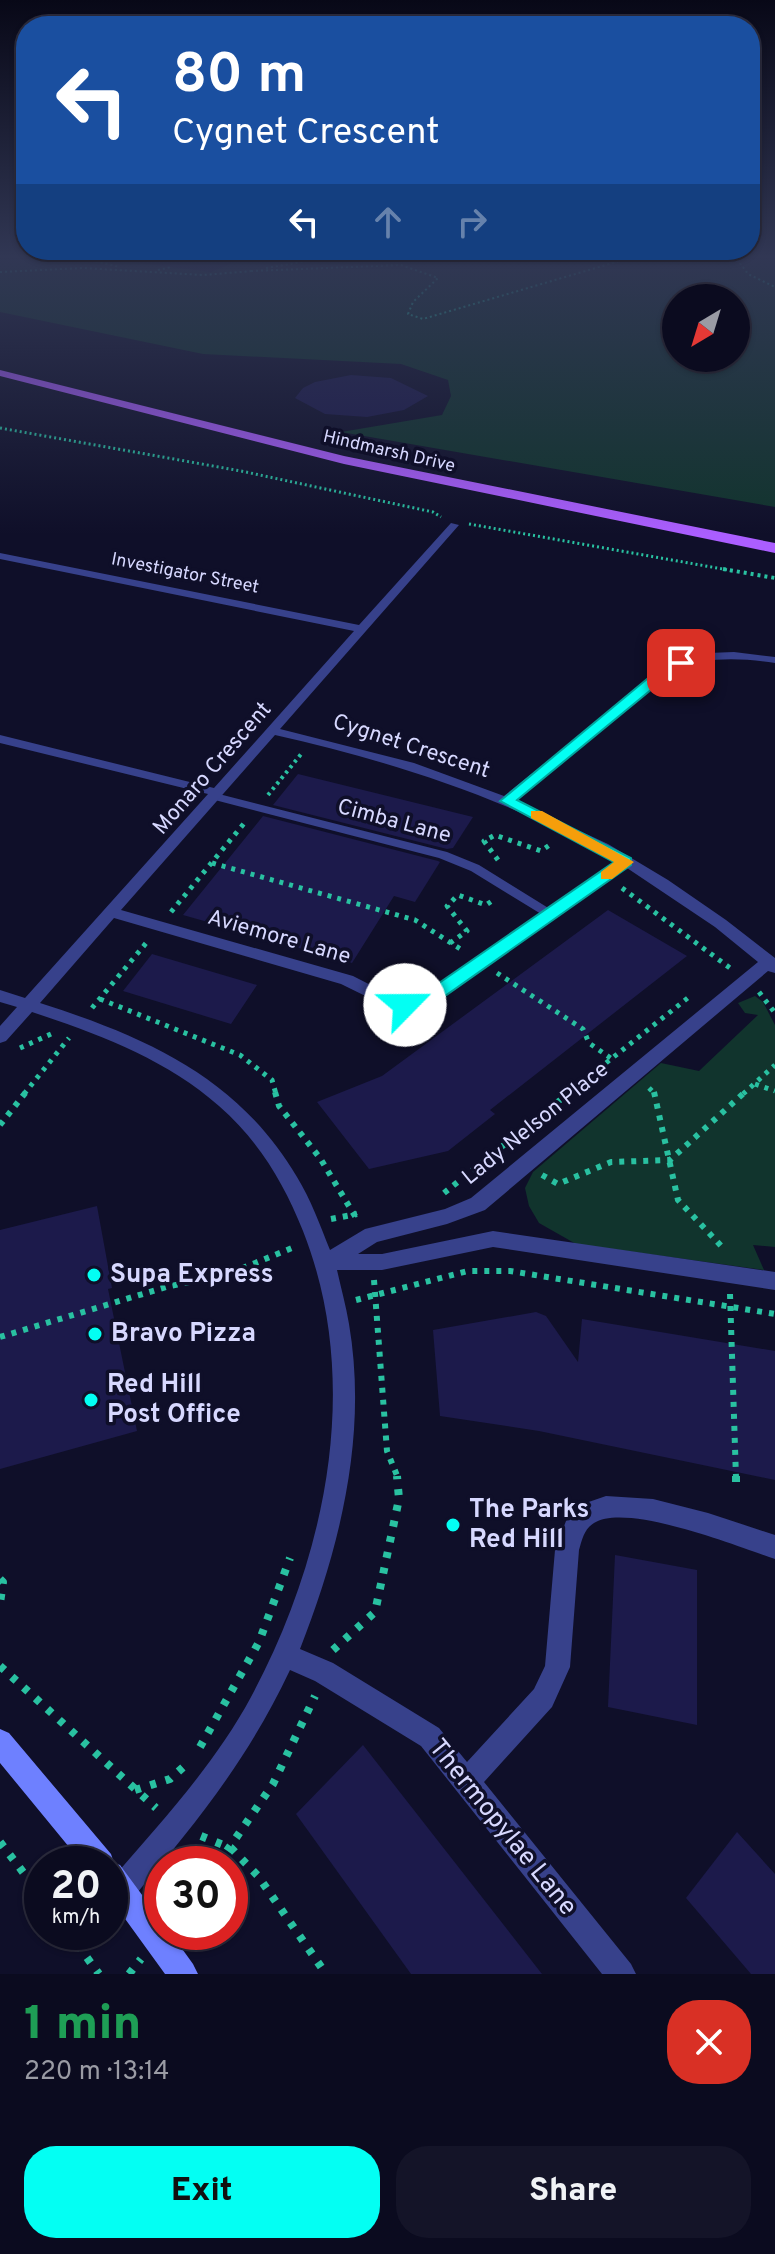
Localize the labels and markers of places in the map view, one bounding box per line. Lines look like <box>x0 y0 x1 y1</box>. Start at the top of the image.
pin <box>647 629 715 697</box>
place label: Supa Express <box>110 1259 274 1292</box>
marker: Supa Express <box>85 1266 103 1284</box>
place label: Bravo Pizza <box>111 1318 256 1351</box>
marker: Bravo Pizza <box>86 1325 104 1343</box>
place label: Red Hill Post Office <box>107 1369 241 1432</box>
marker: Red Hill Post Office <box>82 1391 100 1409</box>
place label: The Parks Red Hill <box>469 1494 589 1557</box>
marker: The Parks Red Hill <box>444 1516 462 1534</box>

